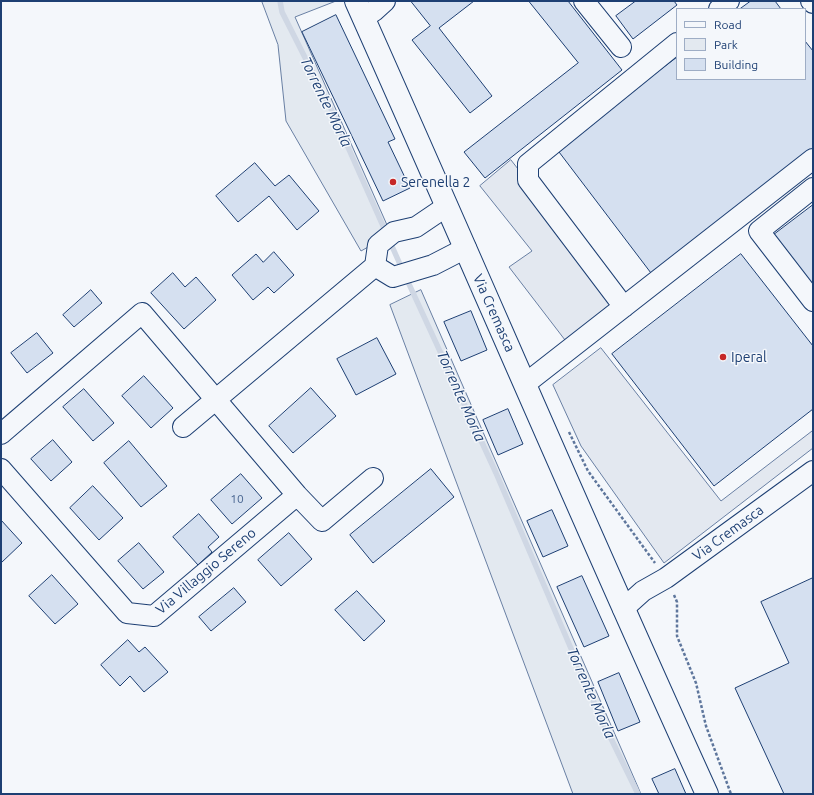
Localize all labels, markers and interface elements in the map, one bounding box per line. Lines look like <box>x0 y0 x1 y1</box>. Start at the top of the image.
legend <box>676 8 806 80</box>
text: Road <box>714 18 742 31</box>
text: Park <box>714 38 738 51</box>
water label: Torrente Morla <box>296 54 356 150</box>
text: Building <box>714 58 758 71</box>
place label: Serenella 2 <box>401 174 470 190</box>
marker: Serenella 2 <box>388 177 398 187</box>
street label: Via Cremasca <box>469 271 519 355</box>
water label: Torrente Morla <box>433 347 489 445</box>
place label: Iperal <box>731 349 767 365</box>
marker: Iperal <box>718 352 728 362</box>
house number: 10 <box>230 492 244 506</box>
street label: Via Cremasca <box>689 502 767 564</box>
street label: Via Villaggio Sereno <box>152 524 260 618</box>
water label: Torrente Morla <box>563 644 619 742</box>

